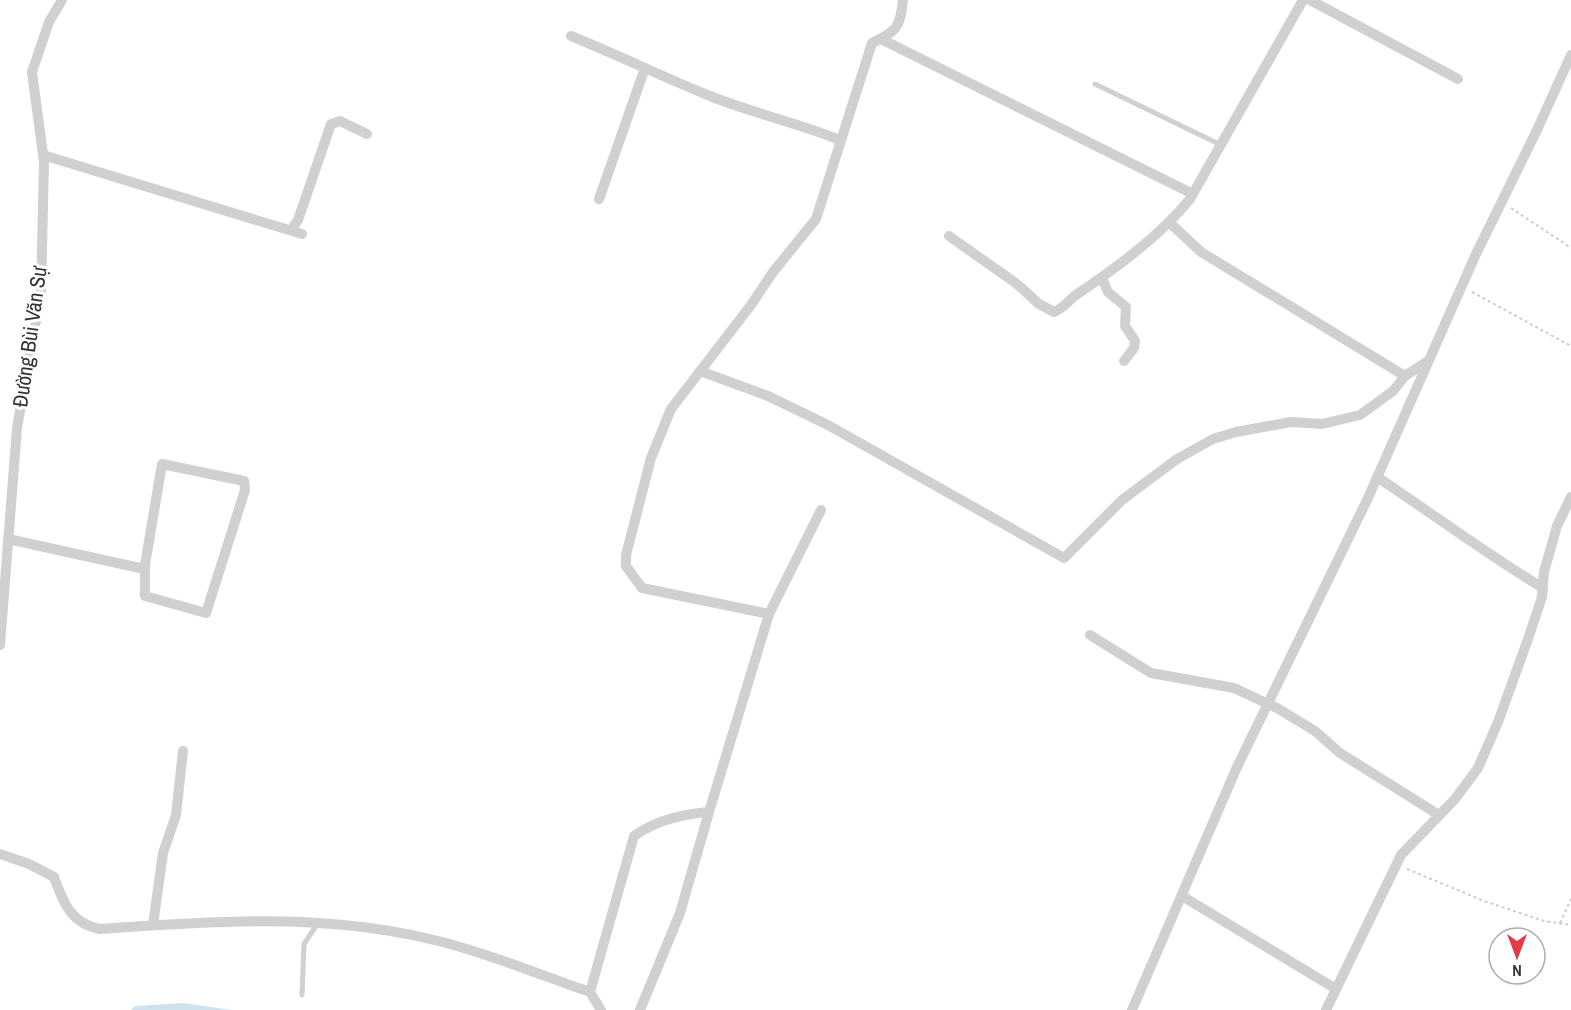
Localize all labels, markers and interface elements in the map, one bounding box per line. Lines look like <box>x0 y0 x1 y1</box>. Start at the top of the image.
street label: Đường Bùi Văn Sự <box>5 264 54 409</box>
north arrow <box>1487 926 1547 986</box>
text: N <box>1512 960 1522 982</box>

